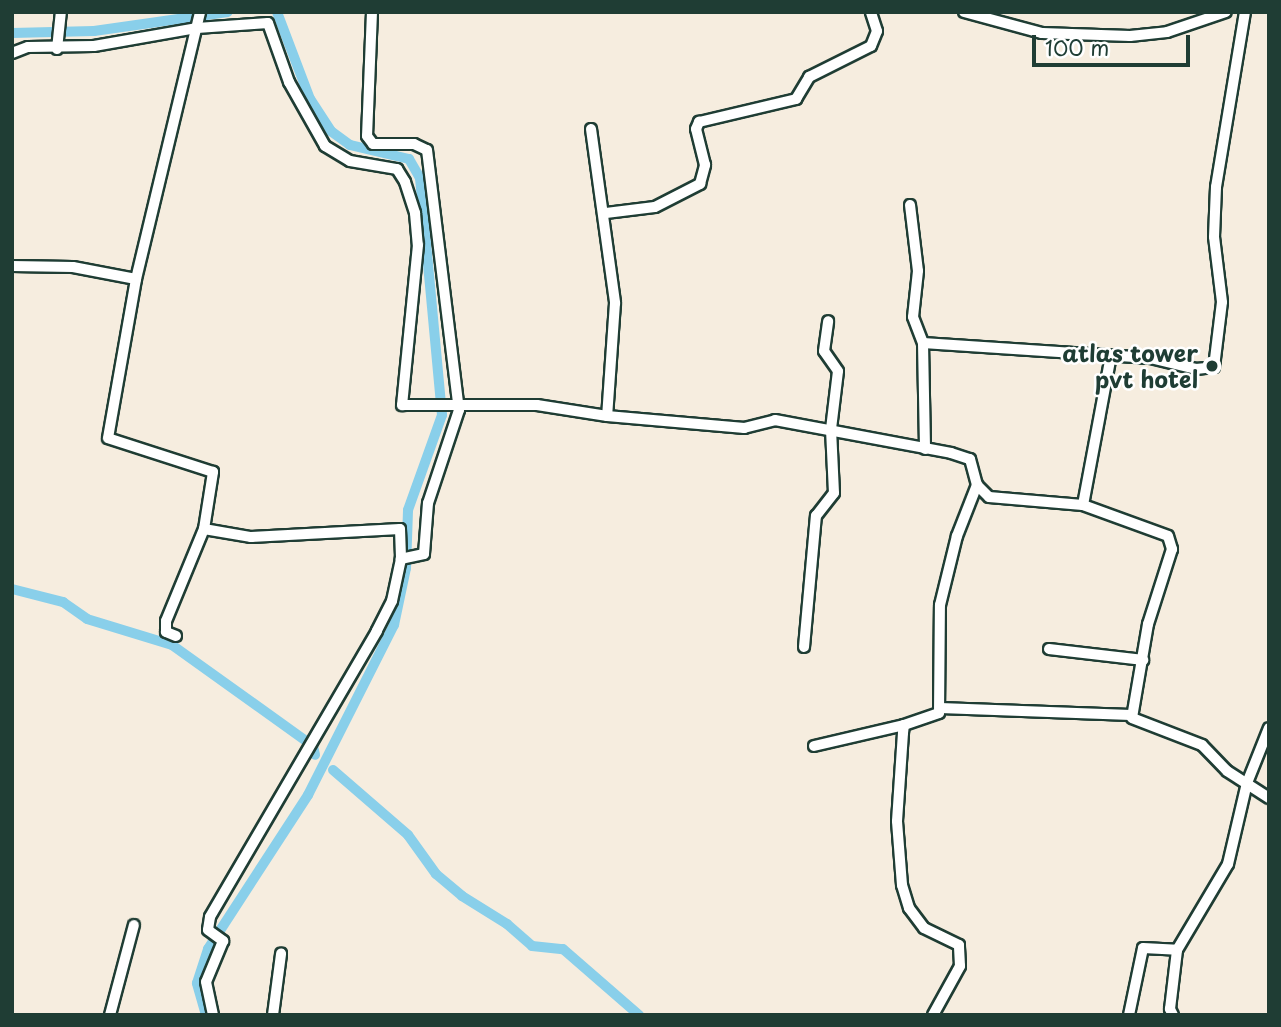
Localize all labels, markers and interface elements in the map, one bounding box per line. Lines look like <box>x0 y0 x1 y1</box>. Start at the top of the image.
scale bar <box>1036 21 1194 65</box>
text: 100 m <box>1045 31 1109 63</box>
place label: atlas tower pvt hotel <box>1062 339 1198 393</box>
marker: atlas tower pvt hotel <box>1204 358 1220 374</box>

